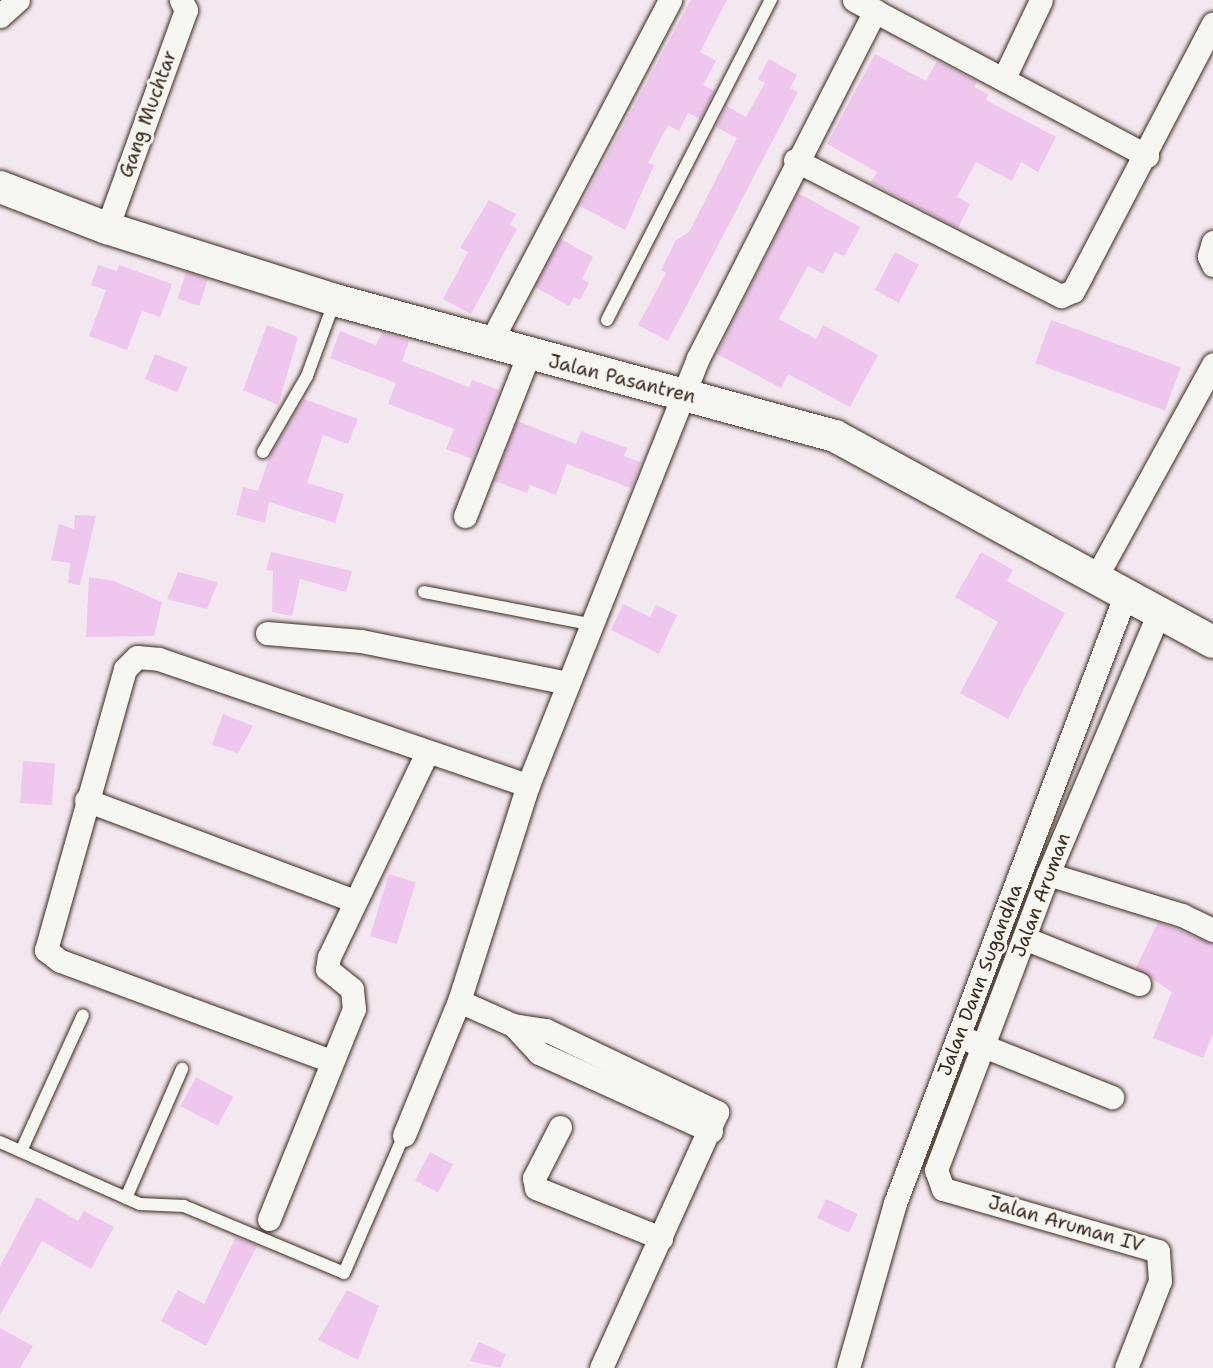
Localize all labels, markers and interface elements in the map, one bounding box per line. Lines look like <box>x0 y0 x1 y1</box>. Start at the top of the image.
street label: Gang Muchtar <box>114 47 182 181</box>
street label: Jalan Pasantren <box>546 350 698 408</box>
street label: Jalan Aruman <box>1007 830 1075 960</box>
street label: Jalan Dann Sugandha <box>933 881 1027 1079</box>
street label: Jalan Aruman IV <box>986 1191 1146 1257</box>

